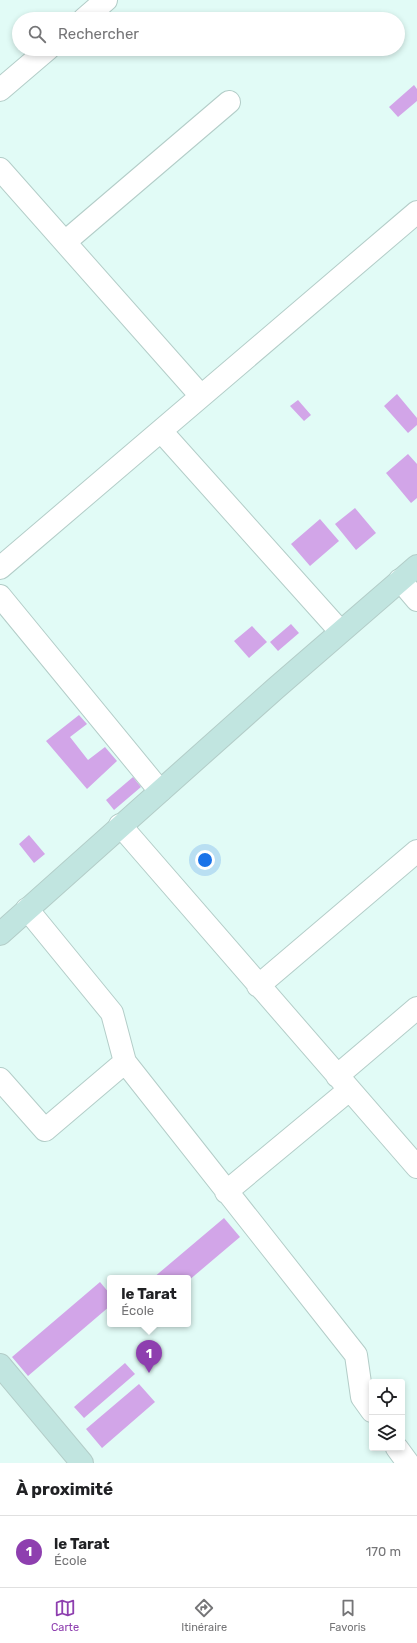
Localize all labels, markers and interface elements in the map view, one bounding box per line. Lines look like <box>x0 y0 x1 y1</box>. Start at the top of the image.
search box <box>12 12 405 56</box>
icon: search <box>26 23 48 45</box>
text: Rechercher <box>58 25 139 43</box>
your location <box>195 850 215 870</box>
popup <box>107 1275 191 1327</box>
text: le Tarat <box>121 1285 177 1303</box>
text: École <box>121 1303 154 1318</box>
pin: 1 <box>136 1340 162 1373</box>
map controls <box>369 1379 405 1451</box>
button: locate <box>369 1379 405 1415</box>
button: layers <box>369 1415 405 1451</box>
text: À proximité <box>16 1479 113 1499</box>
text: le Tarat <box>54 1535 110 1553</box>
text: 1 <box>26 1544 32 1559</box>
text: 170 m <box>366 1544 401 1559</box>
text: École <box>54 1553 87 1568</box>
tab: Carte <box>51 1597 79 1634</box>
tab: Itinéraire <box>181 1597 227 1634</box>
tab: Favoris <box>329 1597 366 1634</box>

